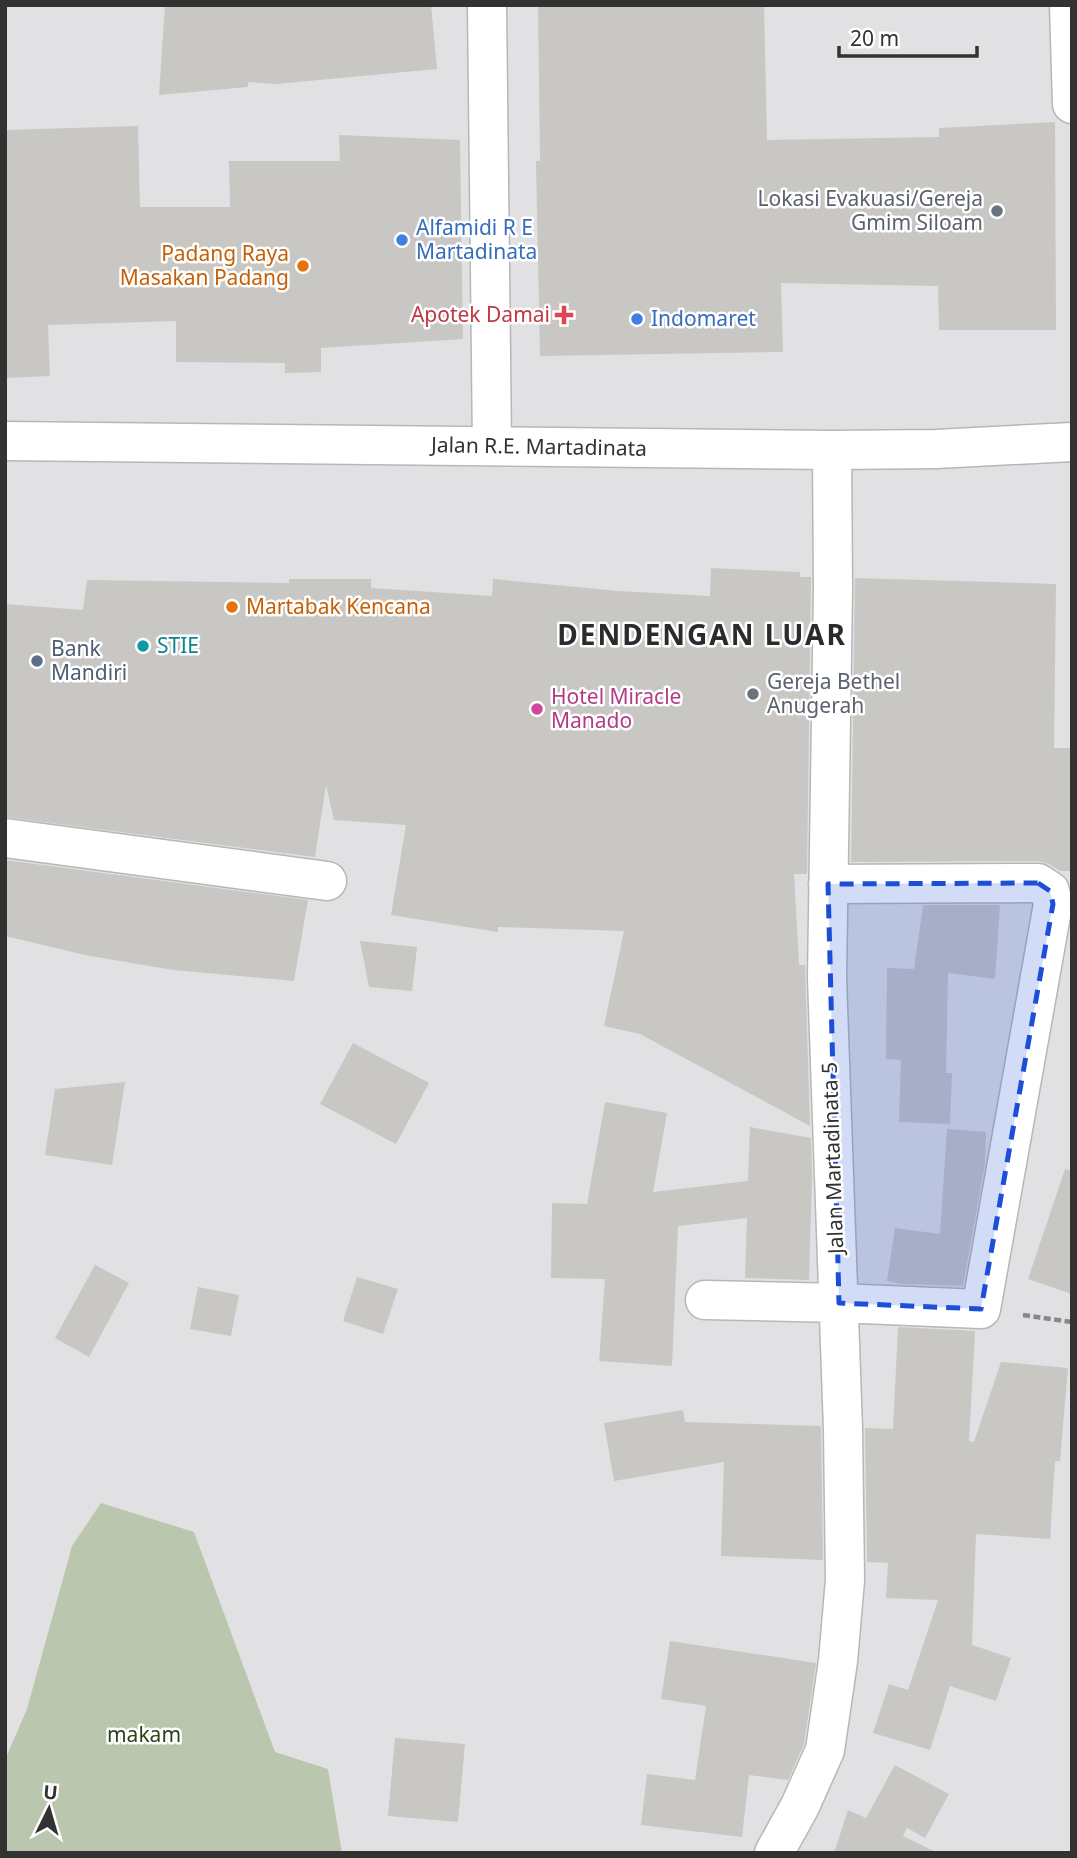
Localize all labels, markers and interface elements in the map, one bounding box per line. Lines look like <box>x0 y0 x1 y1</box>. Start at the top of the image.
scale bar <box>839 14 977 58</box>
text: 20 m <box>850 24 899 52</box>
place label: Lokasi Evakuasi/Gereja Gmim Siloam <box>758 184 983 236</box>
marker: Lokasi Evakuasi/Gereja Gmim Siloam <box>989 203 1005 219</box>
place label: Alfamidi R E Martadinata <box>416 213 537 265</box>
marker: Alfamidi R E Martadinata <box>394 232 410 248</box>
place label: Padang Raya Masakan Padang <box>120 239 289 291</box>
marker: Padang Raya Masakan Padang <box>295 258 311 274</box>
place label: Apotek Damai <box>411 300 550 328</box>
place label: Indomaret <box>651 304 756 332</box>
marker: Apotek Damai <box>556 307 572 323</box>
marker: Indomaret <box>629 311 645 327</box>
street label: Jalan R.E. Martadinata <box>429 430 647 462</box>
place label: Martabak Kencana <box>246 592 431 620</box>
marker: Martabak Kencana <box>224 599 240 615</box>
district label: DENDENGAN LUAR <box>557 615 847 653</box>
place label: STIE <box>157 631 199 659</box>
place label: Bank Mandiri <box>51 634 127 686</box>
marker: STIE <box>135 638 151 654</box>
marker: Bank Mandiri <box>29 653 45 669</box>
place label: Gereja Bethel Anugerah <box>767 667 900 719</box>
place label: Hotel Miracle Manado <box>551 682 681 734</box>
marker: Gereja Bethel Anugerah <box>745 686 761 702</box>
marker: Hotel Miracle Manado <box>529 701 545 717</box>
street label: Jalan Martadinata 5 <box>815 1062 849 1256</box>
park label: makam <box>107 1720 181 1748</box>
north arrow <box>14 1774 84 1844</box>
text: U <box>42 1778 59 1806</box>

